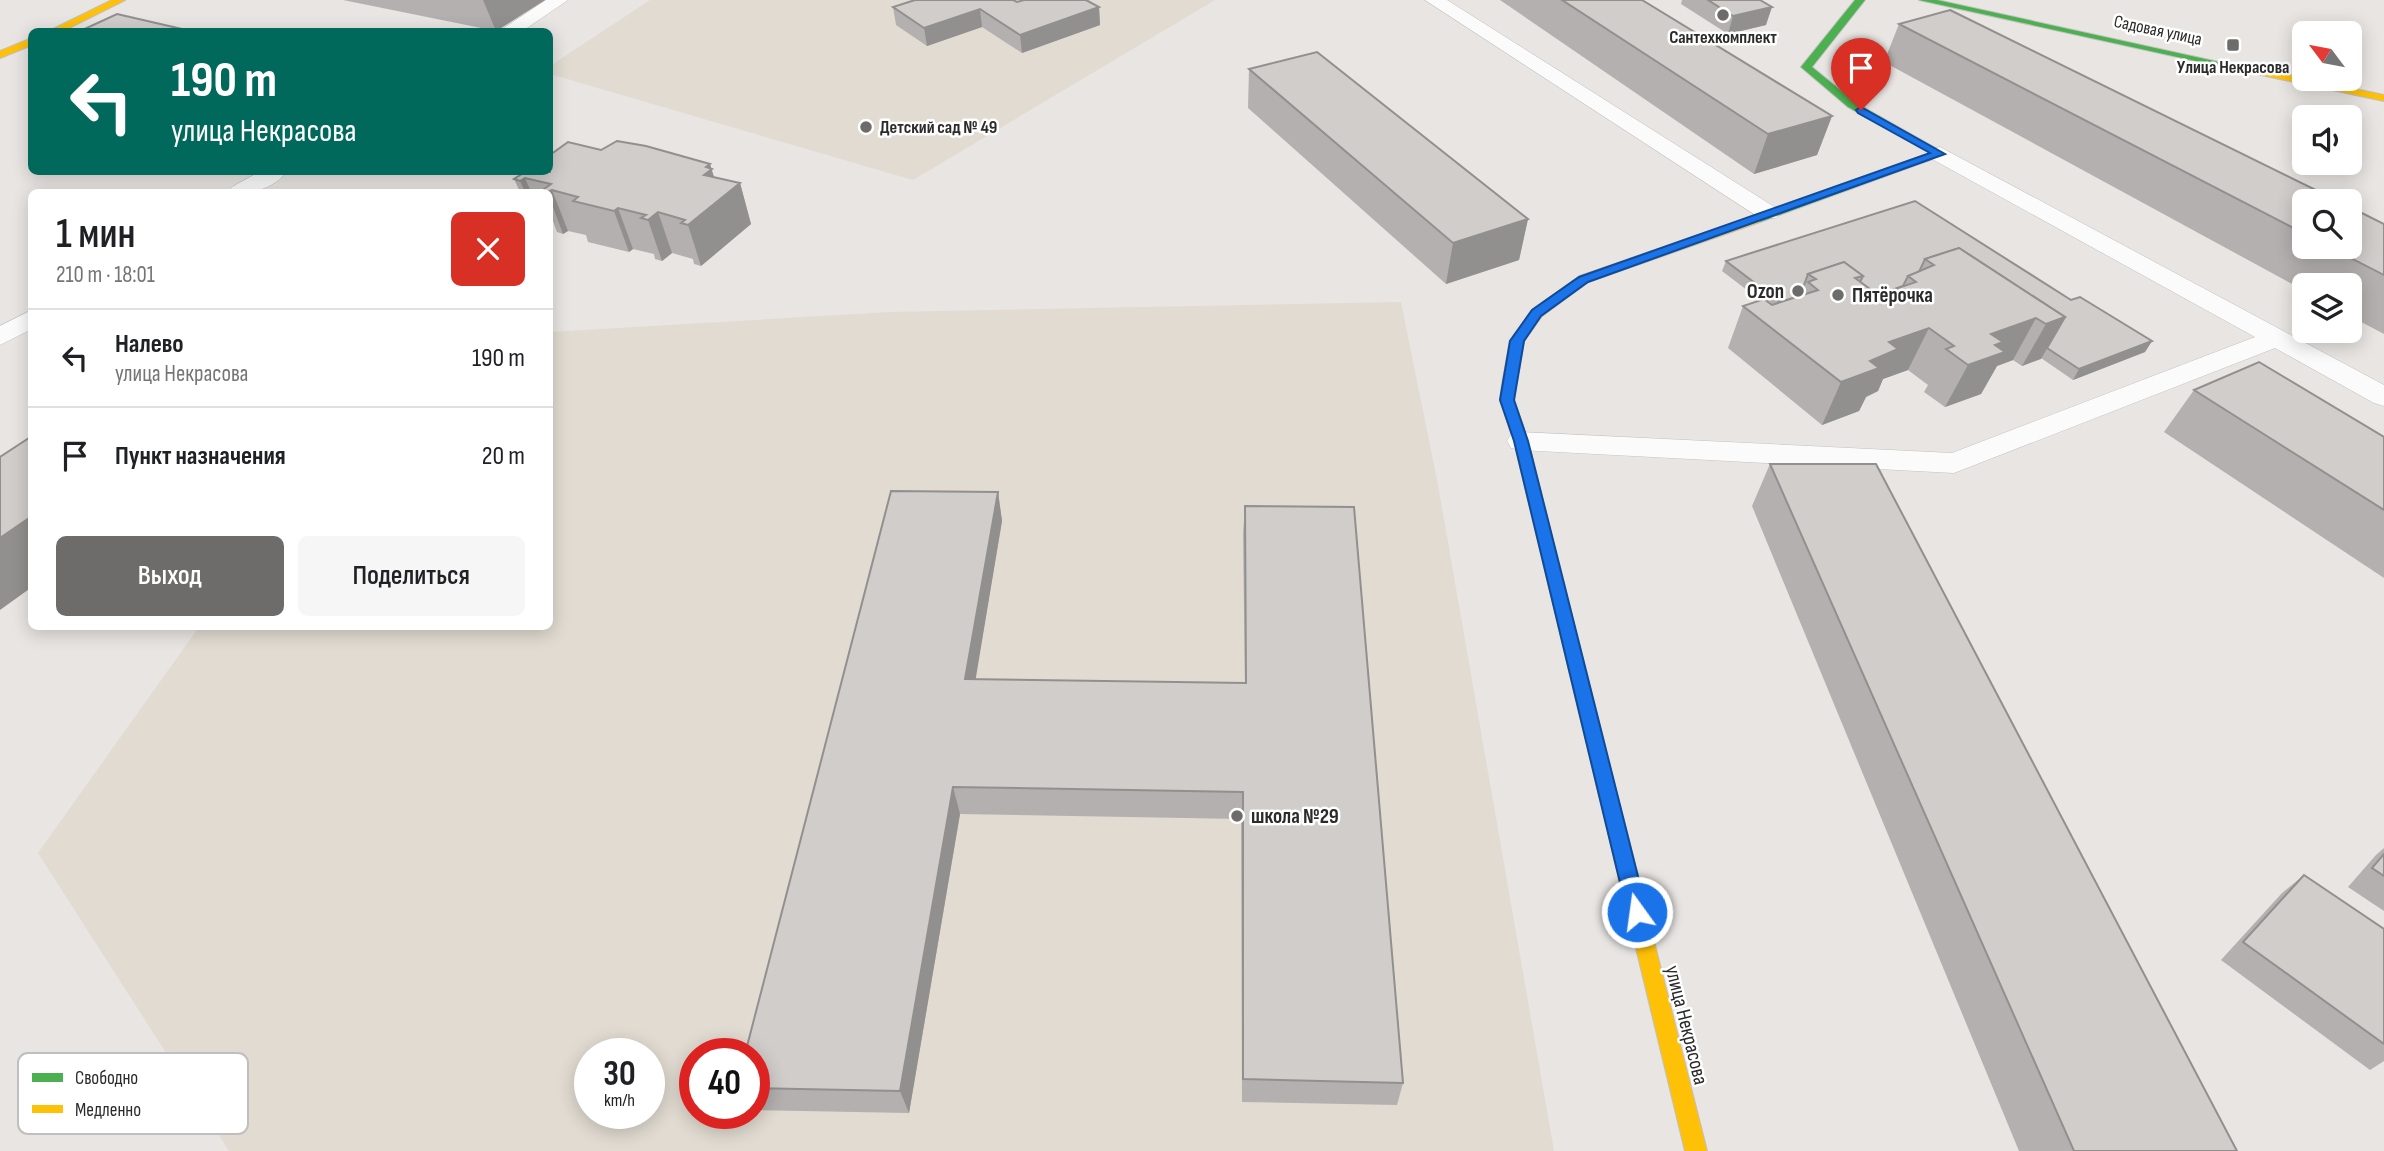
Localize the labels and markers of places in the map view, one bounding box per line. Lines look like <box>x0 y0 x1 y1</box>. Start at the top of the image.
marker: Сантехкомплект <box>1715 7 1731 23</box>
place label: Сантехкомплект <box>1669 27 1777 48</box>
marker: Улица Некрасова <box>2225 37 2241 53</box>
pin <box>1831 38 1891 110</box>
place label: Улица Некрасова <box>2177 57 2289 78</box>
place label: Детский сад № 49 <box>880 117 997 138</box>
marker: Детский сад № 49 <box>858 119 874 135</box>
place label: Ozon <box>1747 279 1784 304</box>
marker: Ozon <box>1790 283 1806 299</box>
place label: Пятёрочка <box>1852 283 1933 308</box>
marker: Пятёрочка <box>1830 287 1846 303</box>
place label: школа №29 <box>1251 804 1339 829</box>
marker: школа №29 <box>1229 808 1245 824</box>

